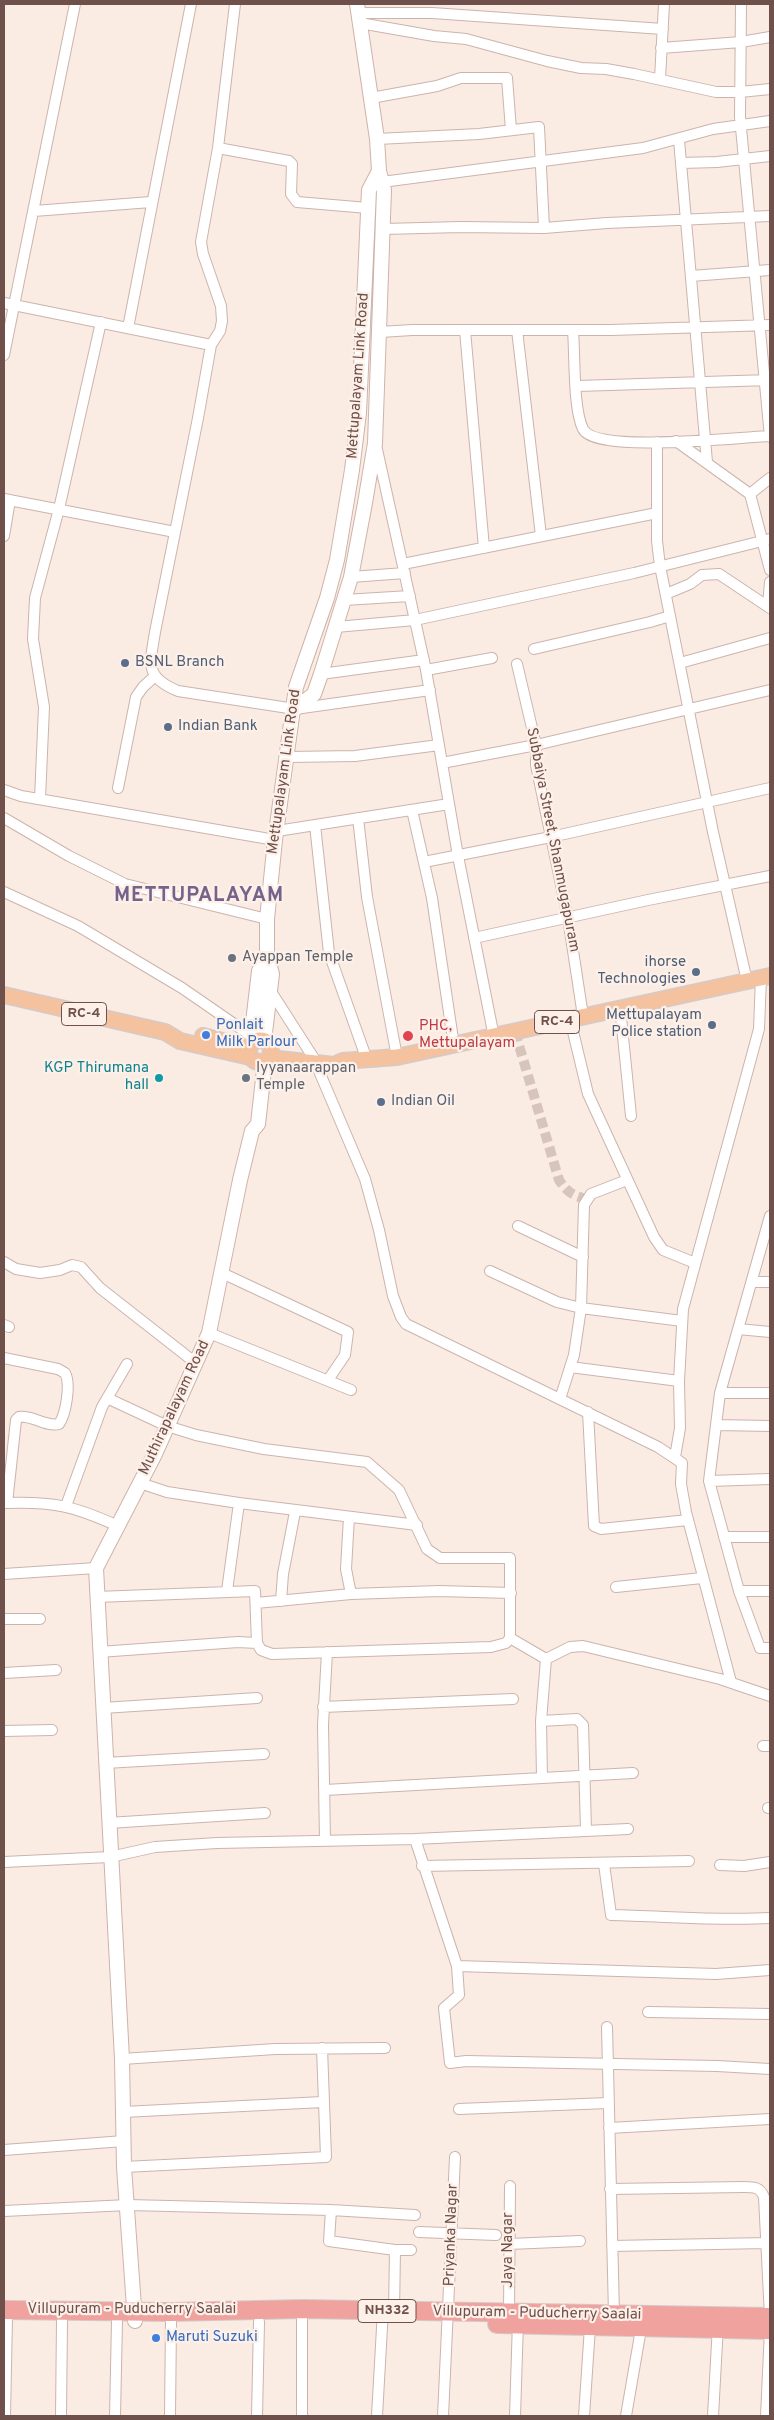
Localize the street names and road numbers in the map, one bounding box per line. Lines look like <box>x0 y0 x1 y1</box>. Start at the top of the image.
street label: Mettupalayam Link Road <box>344 292 374 460</box>
street label: Mettupalayam Link Road <box>265 688 305 856</box>
street label: Subbaiya Street, Shanmugapuram <box>521 726 583 954</box>
road number: RC-4 <box>62 1002 106 1026</box>
road number: RC-4 <box>534 1010 580 1034</box>
street label: Muthirapalayam Road <box>136 1338 214 1478</box>
street label: Priyanka Nagar <box>441 2183 463 2287</box>
street label: Jaya Nagar <box>500 2212 518 2288</box>
road number: NH332 <box>358 2300 416 2322</box>
street label: Villupuram - Puducherry Saalai <box>28 2301 236 2319</box>
street label: Villupuram - Puducherry Saalai <box>432 2303 642 2325</box>

